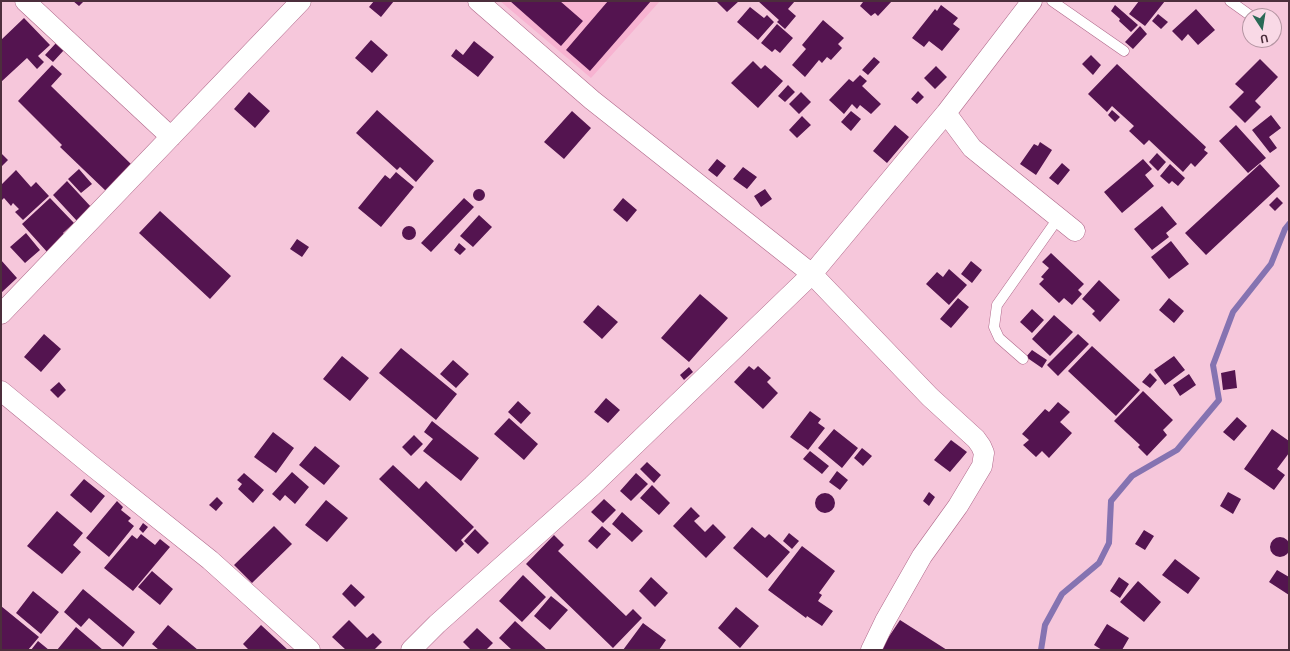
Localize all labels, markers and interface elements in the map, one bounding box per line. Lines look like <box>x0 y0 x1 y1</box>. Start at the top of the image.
north arrow <box>1242 8 1282 48</box>
text: U <box>1259 31 1270 47</box>

